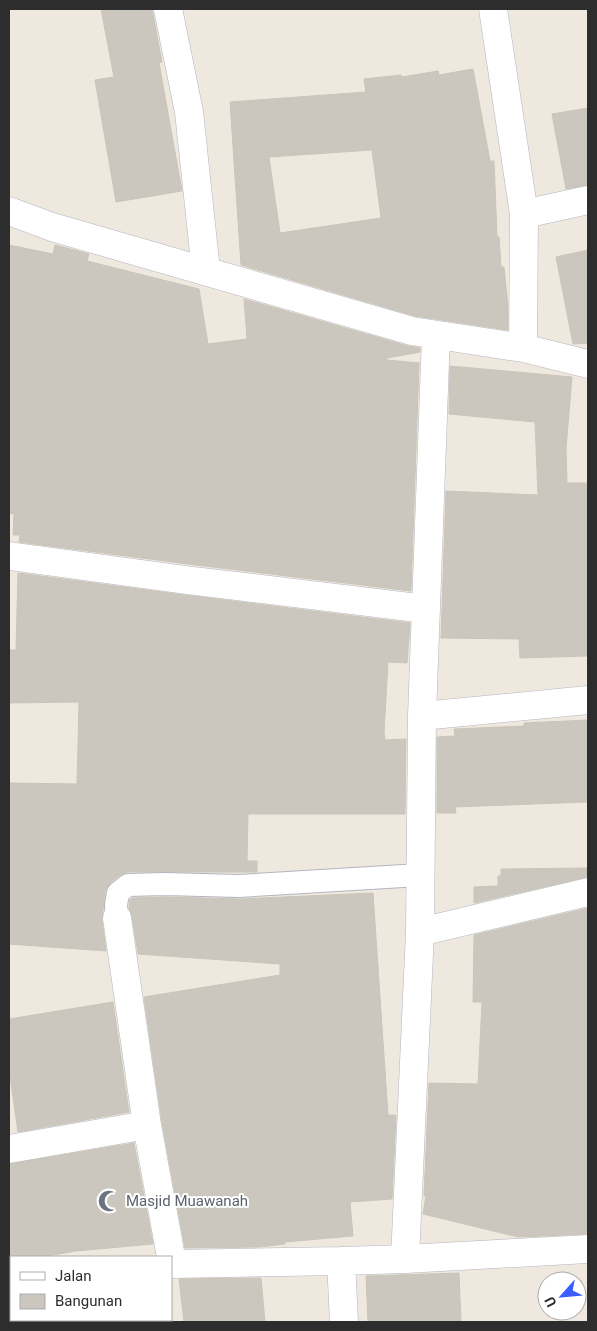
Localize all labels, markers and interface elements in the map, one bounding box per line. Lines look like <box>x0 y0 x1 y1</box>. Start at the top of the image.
mosque icon: Masjid Muawanah <box>96 1188 122 1214</box>
place label: Masjid Muawanah <box>126 1192 248 1210</box>
legend <box>10 1256 172 1321</box>
text: Jalan <box>55 1267 92 1285</box>
north arrow <box>537 1271 587 1321</box>
text: Bangunan <box>55 1292 122 1310</box>
text: U <box>541 1294 560 1310</box>

